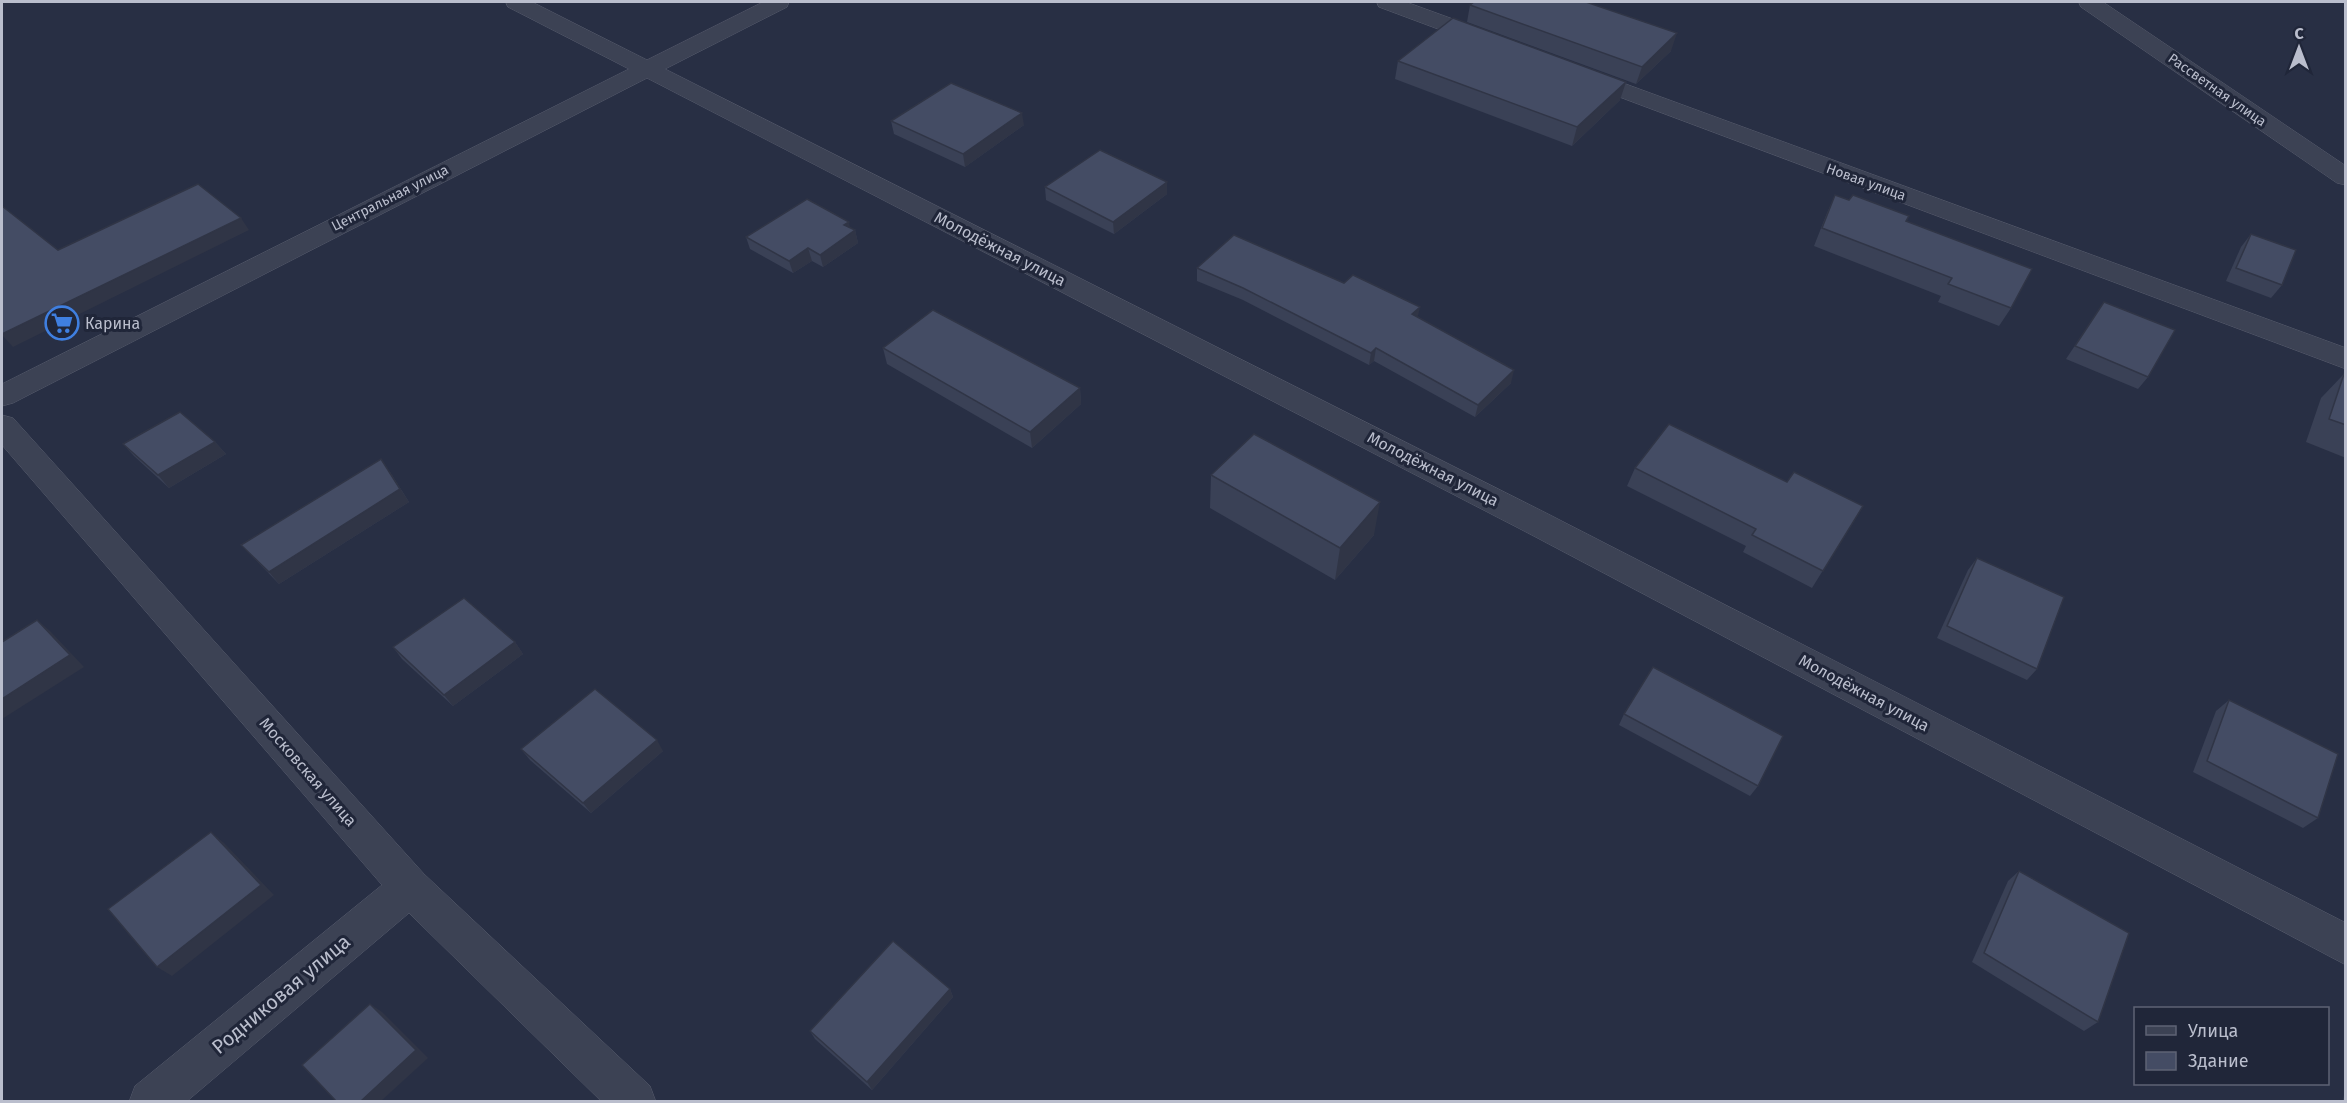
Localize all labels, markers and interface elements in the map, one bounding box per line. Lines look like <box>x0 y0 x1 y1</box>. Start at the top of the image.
north arrow <box>2269 18 2329 78</box>
text: С <box>2294 24 2304 43</box>
street label: Рассветная улица <box>2165 50 2269 130</box>
street label: Новая улица <box>1824 160 1908 204</box>
street label: Центральная улица <box>329 161 451 235</box>
street label: Молодёжная улица <box>931 208 1069 290</box>
supermarket icon: Карина <box>44 305 80 341</box>
place label: Карина <box>85 314 140 333</box>
street label: Молодёжная улица <box>1364 428 1502 510</box>
street label: Молодёжная улица <box>1796 651 1932 735</box>
street label: Московская улица <box>256 714 360 830</box>
street label: Родниковая улица <box>207 929 355 1059</box>
legend <box>2134 1007 2329 1085</box>
text: Улица <box>2188 1020 2238 1042</box>
text: Здание <box>2188 1050 2249 1072</box>

